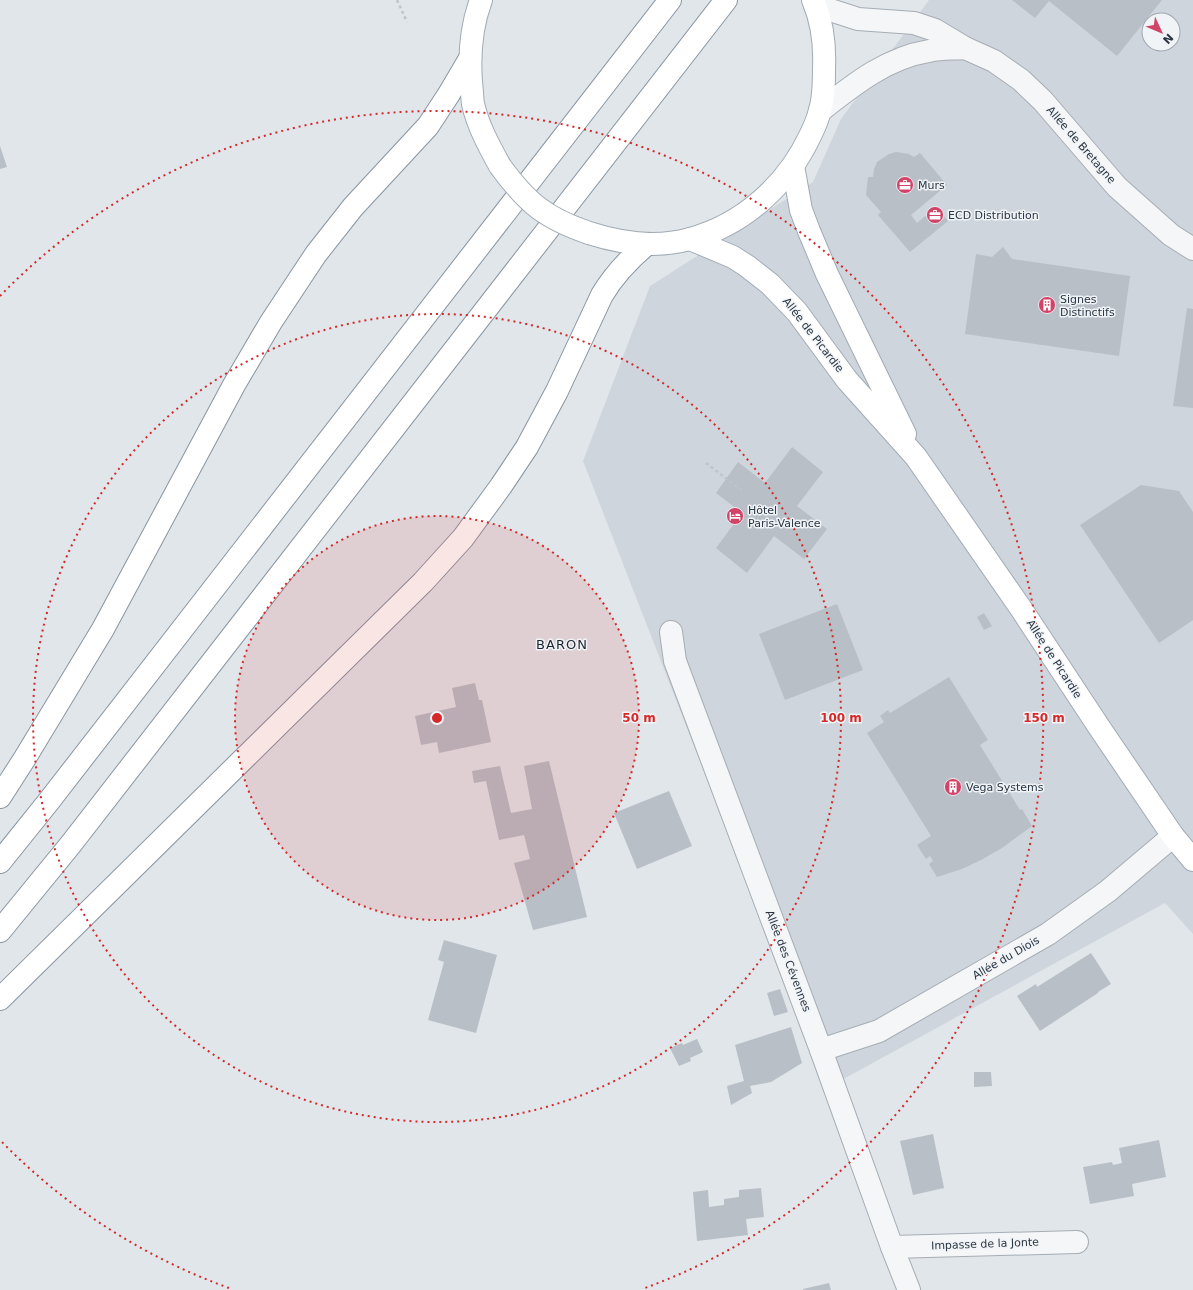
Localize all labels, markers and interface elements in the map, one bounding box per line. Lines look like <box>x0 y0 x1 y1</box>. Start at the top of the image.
north arrow <box>1141 12 1181 52</box>
text: N <box>1160 31 1176 46</box>
street label: Allée de Bretagne <box>1044 104 1118 187</box>
office icon: Murs <box>895 175 915 195</box>
place label: Murs <box>918 179 945 192</box>
office icon: ECD Distribution <box>925 205 945 225</box>
place label: ECD Distribution <box>948 209 1039 222</box>
place label: Signes Distinctifs <box>1060 293 1115 319</box>
street label: Allée de Picardie <box>780 295 846 375</box>
building icon: Signes Distinctifs <box>1037 295 1057 315</box>
place label: Hôtel Paris-Valence <box>748 504 821 530</box>
hotel icon: Hôtel Paris-Valence <box>725 506 745 526</box>
street label: Allée de Picardie <box>1024 617 1084 701</box>
district label: BARON <box>536 637 588 652</box>
centre of rings <box>430 711 444 725</box>
text: 50 m <box>622 711 656 725</box>
text: 100 m <box>820 711 862 725</box>
text: 150 m <box>1023 711 1065 725</box>
building icon: Vega Systems <box>943 777 963 797</box>
place label: Vega Systems <box>966 781 1044 794</box>
street label: Allée des Cévennes <box>763 908 813 1014</box>
street label: Allée du Diois <box>970 933 1042 982</box>
street label: Impasse de la Jonte <box>931 1236 1039 1252</box>

